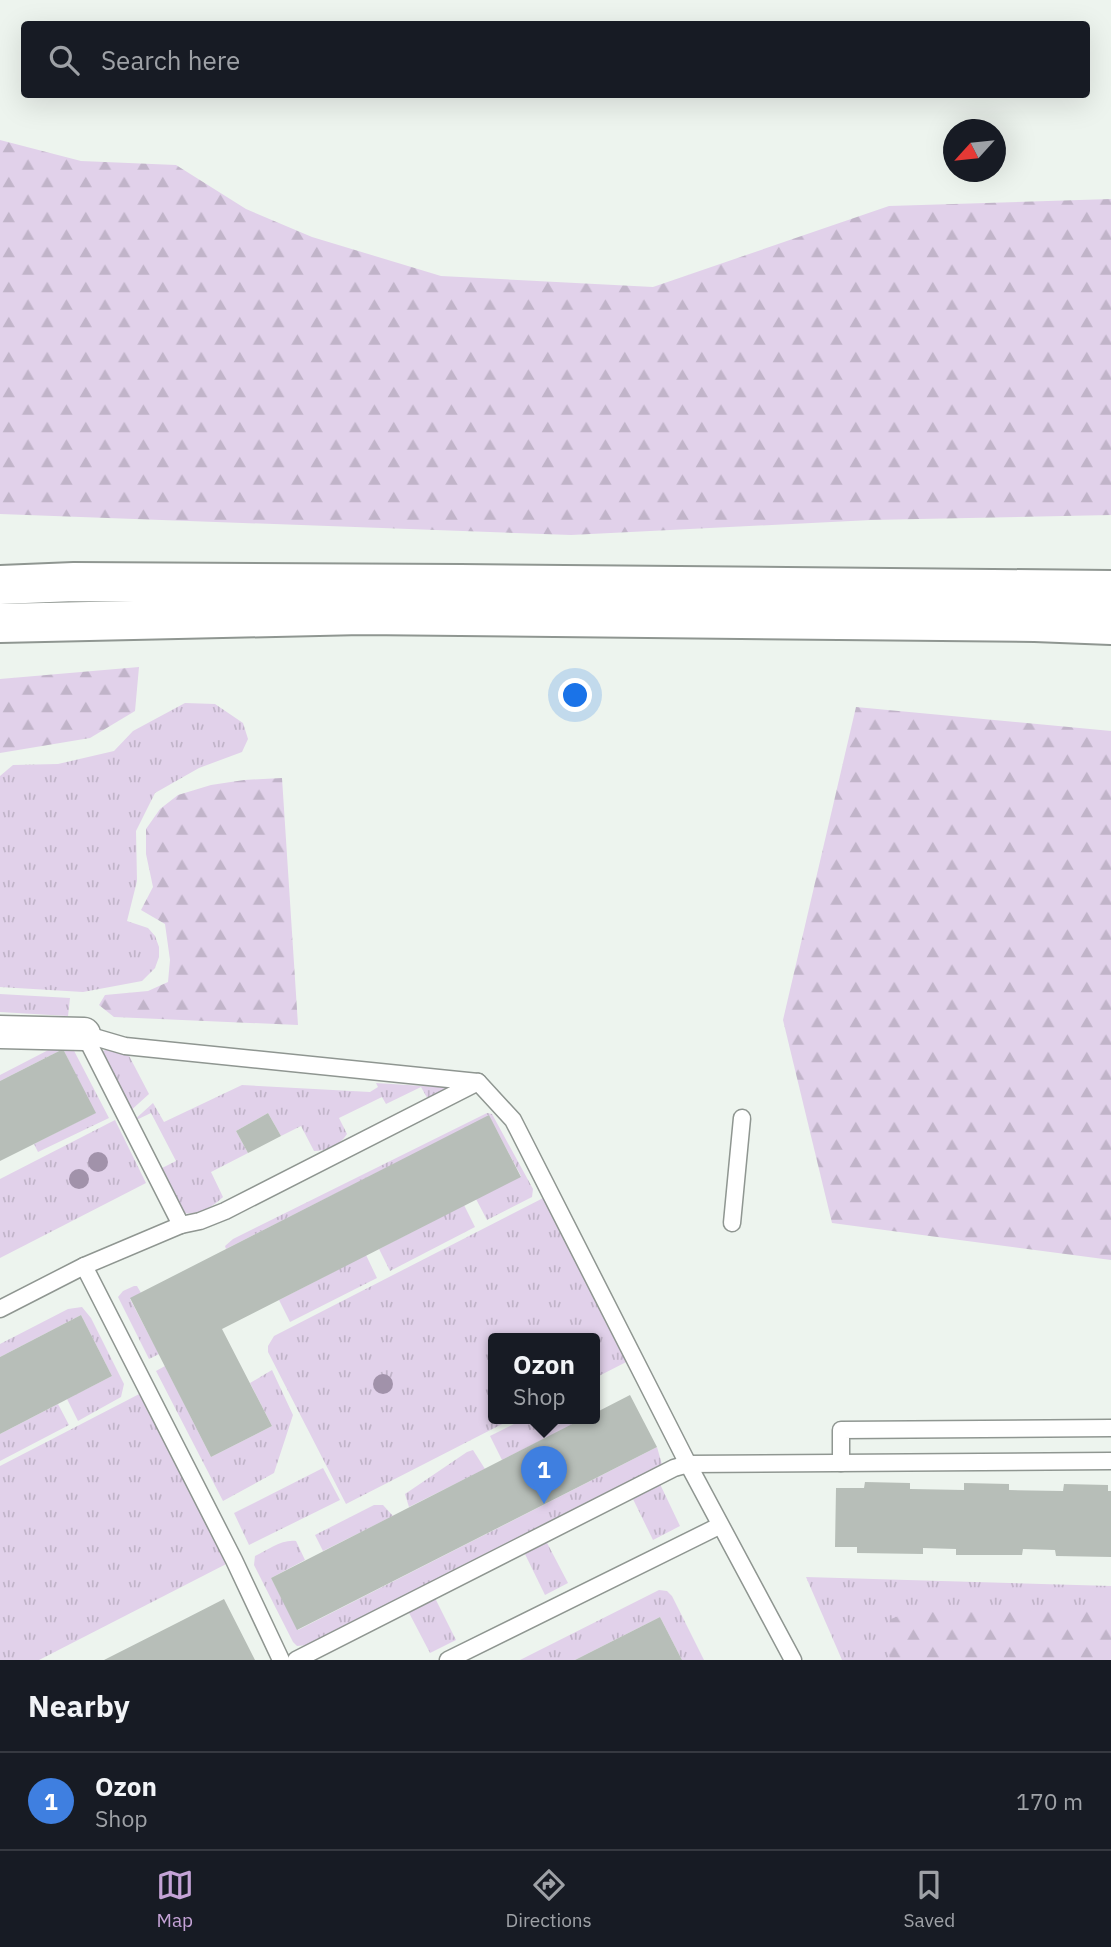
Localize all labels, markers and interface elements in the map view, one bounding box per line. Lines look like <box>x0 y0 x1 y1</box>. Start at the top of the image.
search box <box>21 21 1090 98</box>
icon: search <box>45 41 83 79</box>
text: Search here <box>101 43 240 77</box>
north arrow <box>943 119 1006 182</box>
your location <box>558 678 592 712</box>
popup <box>488 1333 600 1424</box>
text: Ozon <box>513 1347 575 1381</box>
text: Shop <box>513 1381 566 1411</box>
pin: 1 <box>521 1446 567 1504</box>
text: Nearby <box>28 1686 130 1725</box>
text: Ozon <box>95 1769 157 1803</box>
text: 1 <box>44 1786 58 1816</box>
text: 170 m <box>1016 1786 1083 1816</box>
text: Shop <box>95 1803 148 1833</box>
tab: Map <box>156 1866 194 1932</box>
tab: Directions <box>505 1866 592 1932</box>
tab: Saved <box>904 1866 955 1932</box>

